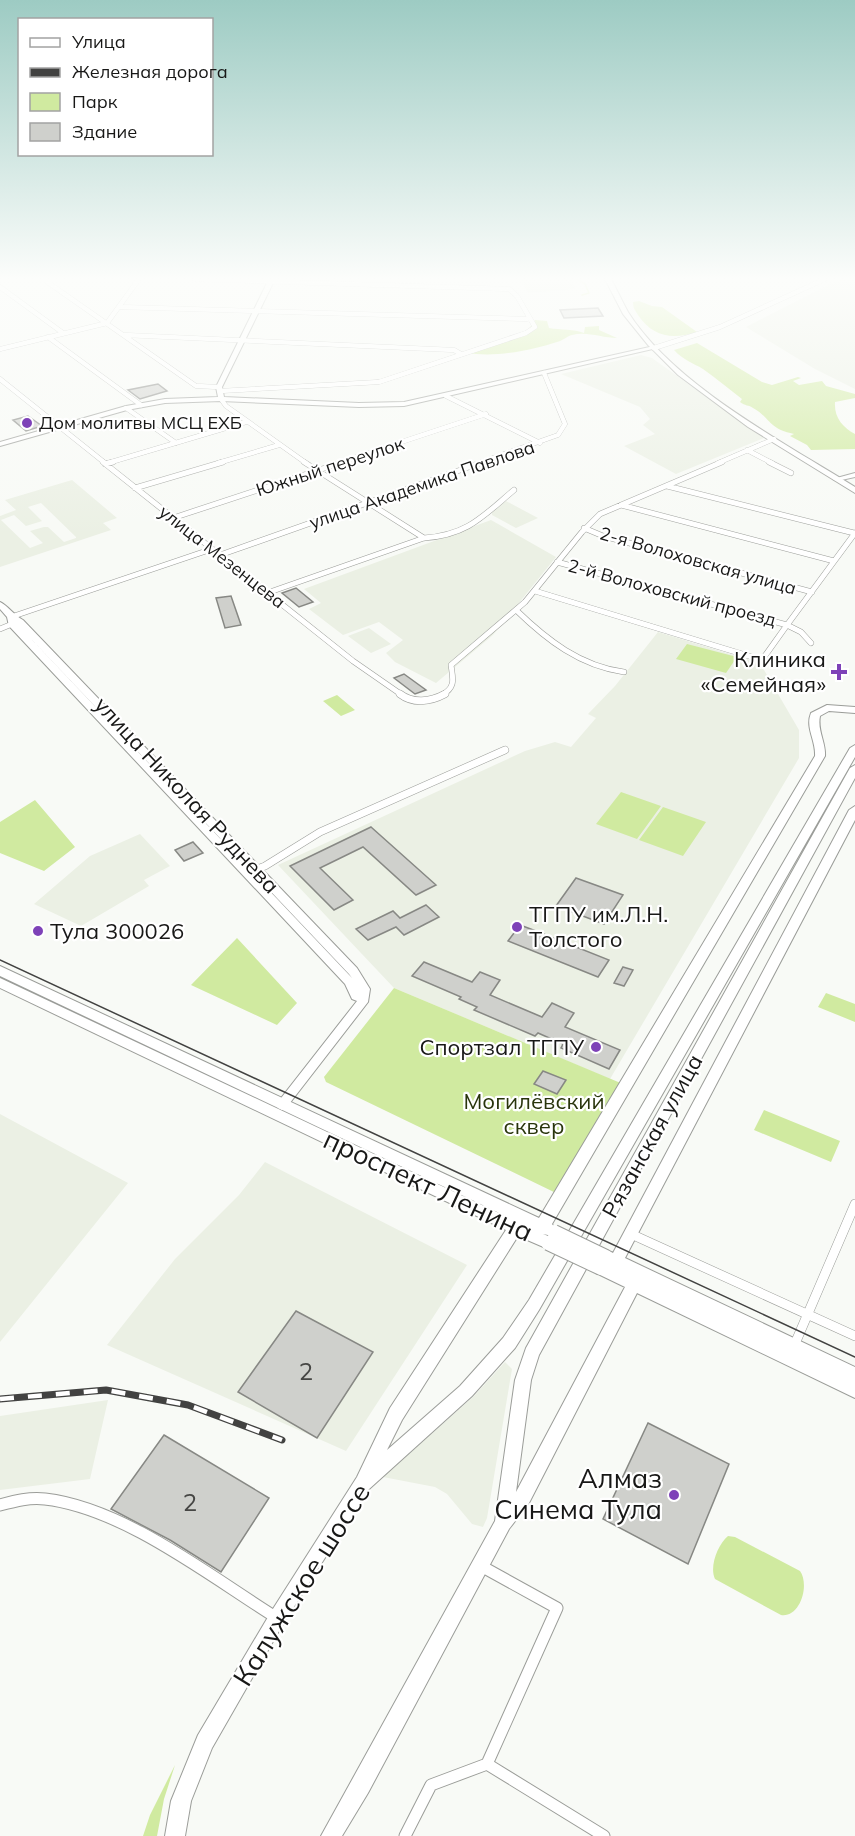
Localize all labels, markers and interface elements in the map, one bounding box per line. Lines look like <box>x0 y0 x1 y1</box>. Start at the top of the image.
legend <box>18 18 213 156</box>
text: Улица <box>71 30 126 53</box>
text: Железная дорога <box>72 60 228 83</box>
text: Парк <box>72 90 118 113</box>
text: Здание <box>72 120 137 143</box>
place label: Дом молитвы МСЦ ЕХБ <box>39 411 242 434</box>
marker: Дом молитвы МСЦ ЕХБ <box>20 416 34 430</box>
street label: Южный переулок <box>253 432 407 501</box>
street label: улица Академика Павлова <box>306 435 538 534</box>
street label: улица Мезенцева <box>154 500 290 613</box>
street label: 2-я Волоховская улица <box>597 521 799 600</box>
street label: 2-й Волоховский проезд <box>565 554 779 631</box>
place label: Клиника «Семейная» <box>701 645 826 698</box>
marker: Клиника «Семейная» <box>830 663 848 681</box>
street label: улица Николая Руднева <box>89 691 285 899</box>
place label: ТГПУ им.Л.Н. Толстого <box>529 900 668 953</box>
place label: Тула 300026 <box>50 917 184 945</box>
marker: ТГПУ им.Л.Н. Толстого <box>510 920 524 934</box>
marker: Тула 300026 <box>31 924 45 938</box>
place label: Спортзал ТГПУ <box>419 1033 584 1061</box>
marker: Спортзал ТГПУ <box>589 1040 603 1054</box>
street label: Рязанская улица <box>596 1049 708 1223</box>
park label: Могилёвский сквер <box>463 1087 605 1140</box>
street label: проспект Ленина <box>318 1122 539 1248</box>
house number: 2 <box>299 1356 313 1386</box>
place label: Алмаз Синема Тула <box>494 1461 662 1526</box>
street label: Калужское шоссе <box>225 1477 377 1692</box>
house number: 2 <box>183 1487 197 1517</box>
marker: Алмаз Синема Тула <box>667 1488 681 1502</box>

